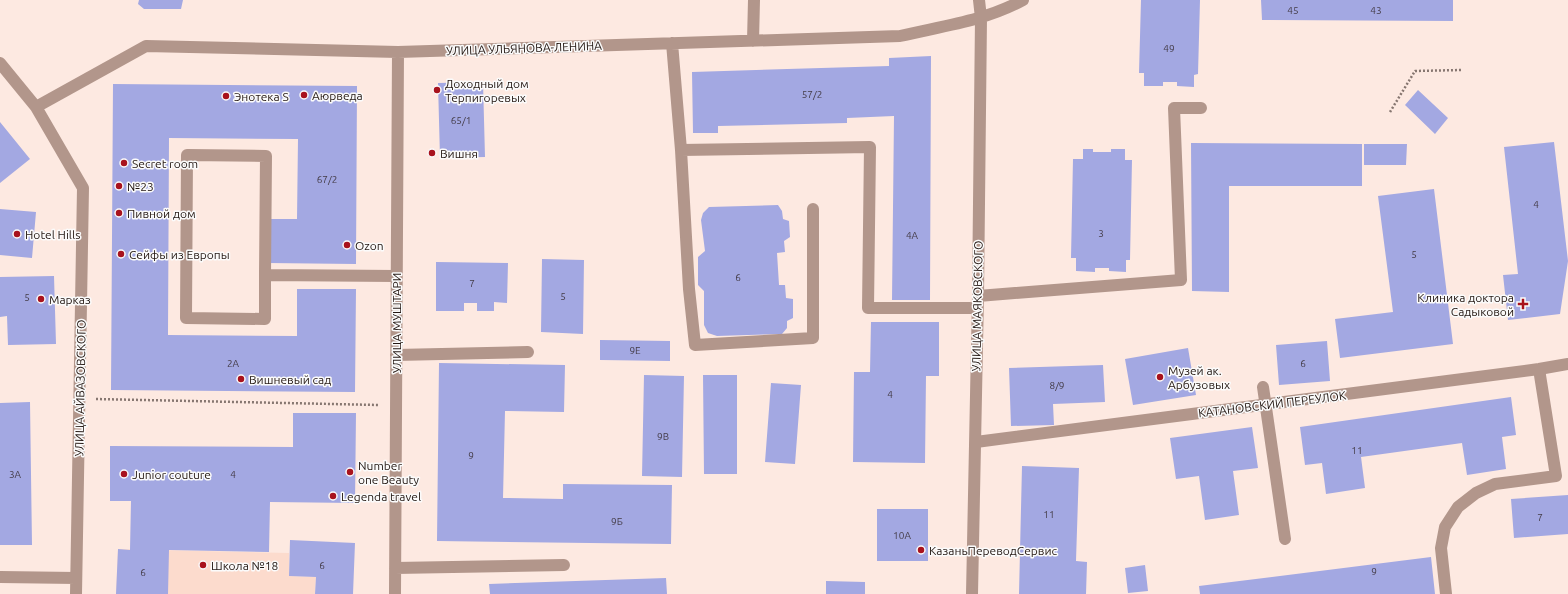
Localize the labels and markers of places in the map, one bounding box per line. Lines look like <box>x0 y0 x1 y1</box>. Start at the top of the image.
place label: Доходный дом Терпигоревых <box>445 77 529 104</box>
marker: Доходный дом Терпигоревых <box>432 85 442 95</box>
place label: Аюрведа <box>312 89 363 102</box>
place label: Энотека S <box>234 90 289 103</box>
marker: Аюрведа <box>299 90 309 100</box>
marker: Энотека S <box>221 91 231 101</box>
place label: Вишня <box>440 147 478 160</box>
marker: Вишня <box>427 148 437 158</box>
place label: Secret room <box>132 157 198 170</box>
marker: Secret room <box>119 158 129 168</box>
place label: №23 <box>127 180 154 193</box>
marker: №23 <box>114 181 124 191</box>
place label: Пивной дом <box>127 207 196 220</box>
marker: Пивной дом <box>114 208 124 218</box>
place label: Hotel Hills <box>25 228 80 241</box>
marker: Hotel Hills <box>12 229 22 239</box>
place label: Ozon <box>355 239 384 252</box>
marker: Ozon <box>342 240 352 250</box>
place label: Сейфы из Европы <box>129 248 230 261</box>
marker: Сейфы из Европы <box>116 249 126 259</box>
place label: Клиника доктора Садыковой <box>1417 291 1514 318</box>
place label: Марказ <box>49 293 91 306</box>
marker: Марказ <box>36 294 46 304</box>
marker: Клиника доктора Садыковой <box>1517 298 1529 310</box>
place label: Музей ак. Арбузовых <box>1168 364 1230 391</box>
marker: Музей ак. Арбузовых <box>1155 372 1165 382</box>
place label: Вишневый сад <box>249 373 331 386</box>
marker: Вишневый сад <box>236 374 246 384</box>
place label: Number one Beauty <box>358 459 419 486</box>
marker: Number one Beauty <box>345 467 355 477</box>
place label: Junior couture <box>132 468 211 481</box>
marker: Junior couture <box>119 469 129 479</box>
place label: Legenda travel <box>341 490 421 503</box>
marker: Legenda travel <box>328 491 338 501</box>
place label: КазаньПереводСервис <box>929 544 1058 557</box>
marker: КазаньПереводСервис <box>916 545 926 555</box>
place label: Школа №18 <box>211 559 279 572</box>
marker: Школа №18 <box>198 560 208 570</box>

